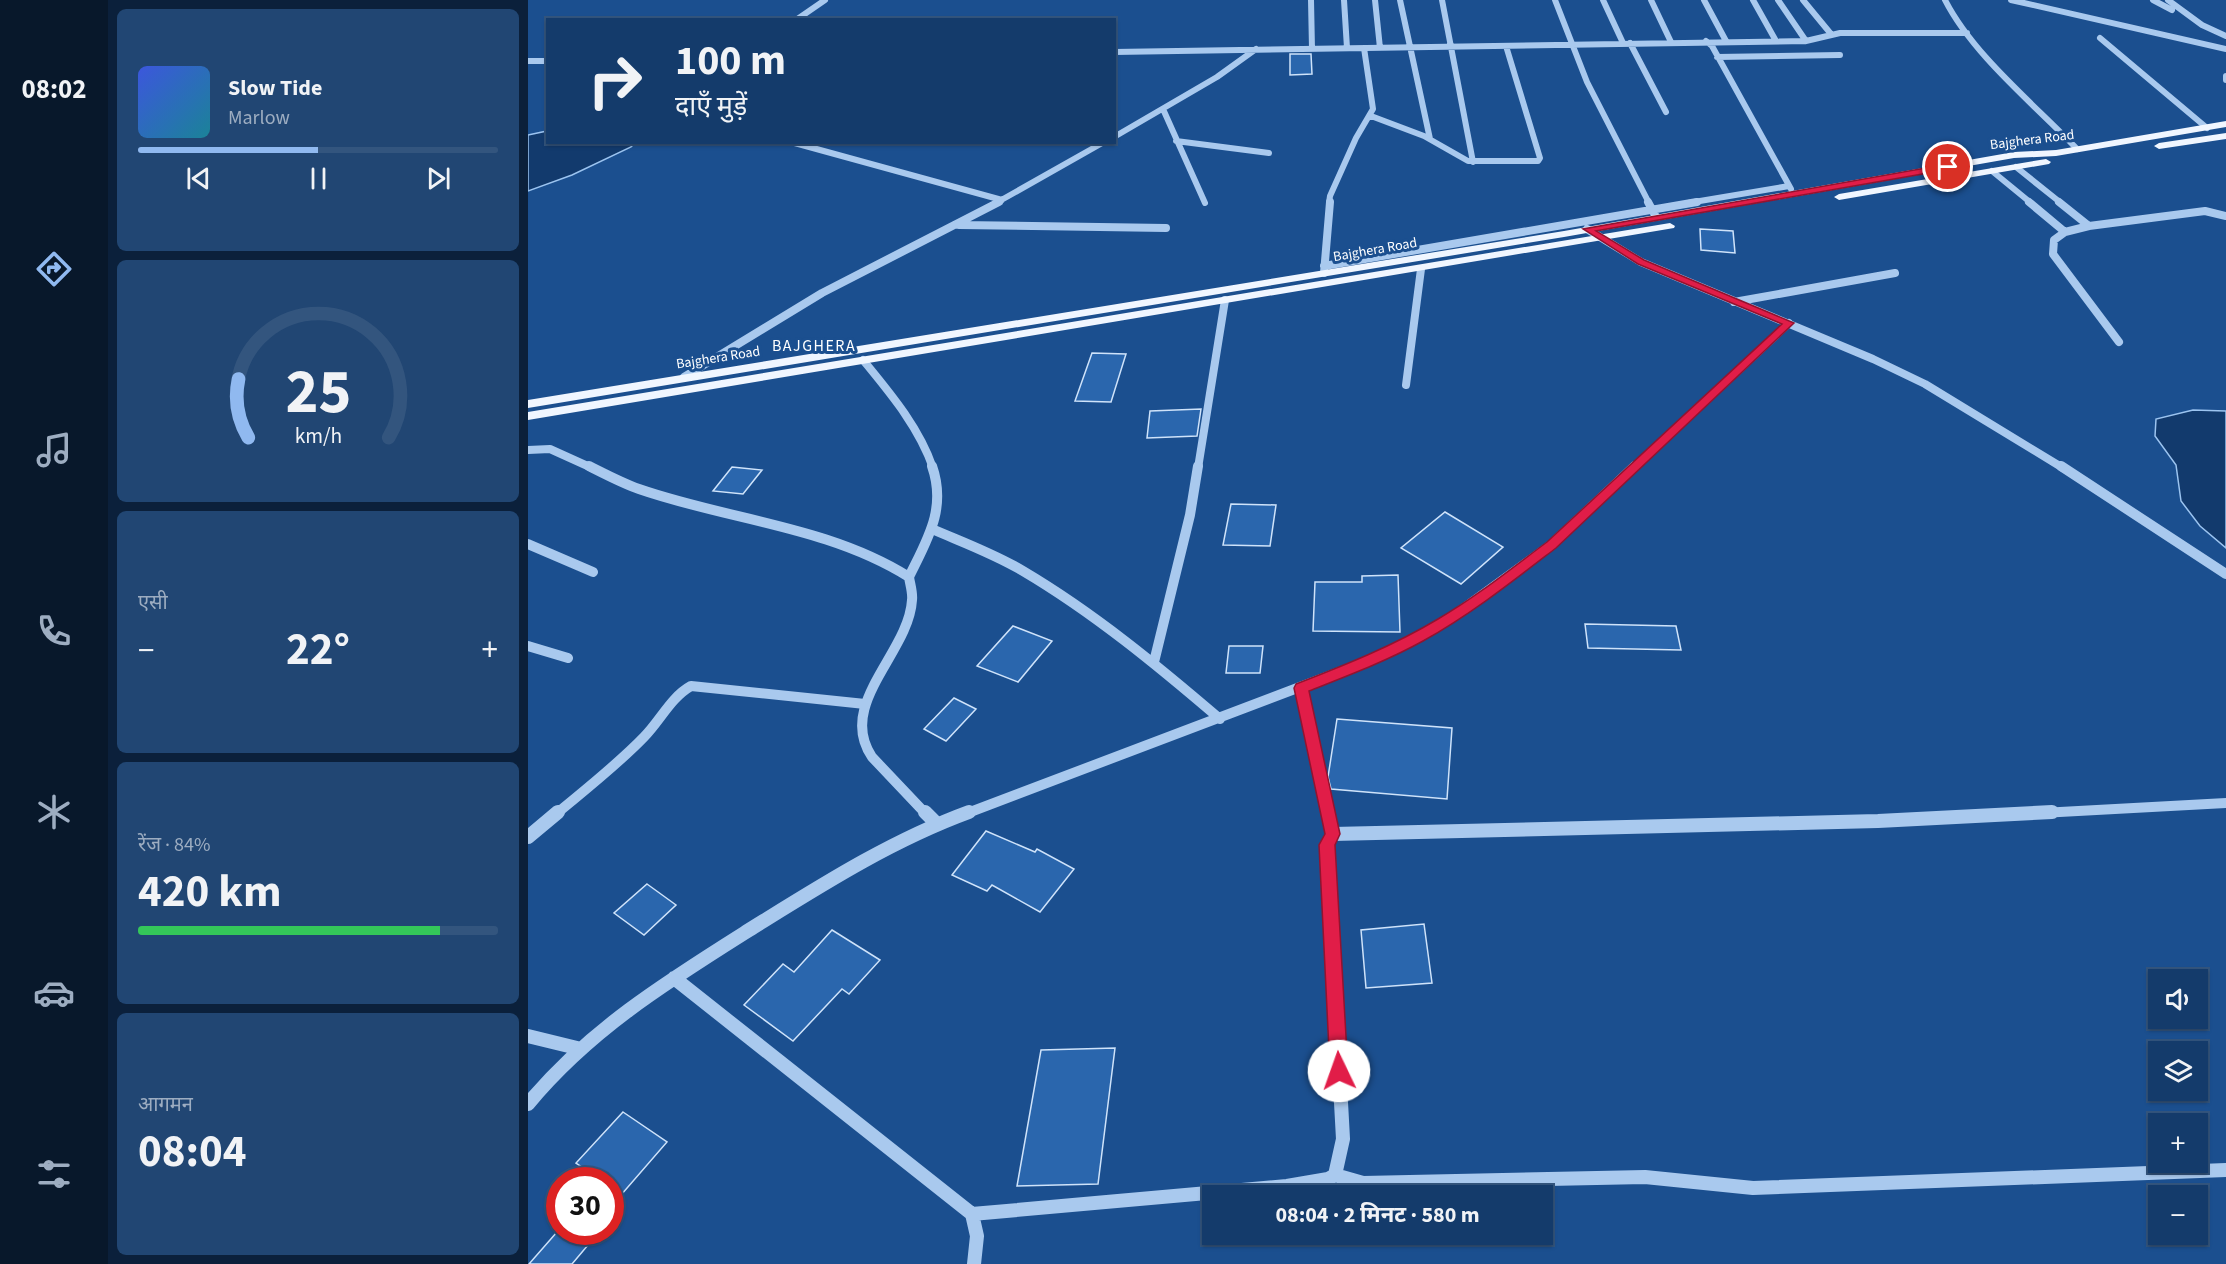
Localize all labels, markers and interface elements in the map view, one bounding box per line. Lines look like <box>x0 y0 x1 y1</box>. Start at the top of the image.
text: 100 m <box>675 31 786 91</box>
icon: right <box>576 42 654 120</box>
text: 08:02 <box>21 70 87 109</box>
text: Slow Tide <box>228 72 322 104</box>
text: दाएँ मुड़ें <box>675 87 747 126</box>
text: Marlow <box>228 104 290 132</box>
street label: Bajghera Road <box>1989 125 2075 155</box>
pin <box>1922 141 1973 192</box>
icon: arrive <box>1931 150 1964 183</box>
icon: previous <box>182 162 215 195</box>
icon: pause <box>302 162 335 195</box>
icon: next <box>422 162 455 195</box>
street label: Bajghera Road <box>1332 233 1419 267</box>
icon: directions <box>33 248 75 290</box>
district label: BAJGHERA <box>772 335 856 357</box>
street label: Bajghera Road <box>675 341 762 374</box>
text: 25 <box>285 348 351 437</box>
text: km/h <box>294 421 342 452</box>
icon: music <box>33 429 75 471</box>
text: एसी <box>138 589 168 617</box>
icon: phone <box>33 610 75 652</box>
text: 22° <box>286 618 350 682</box>
text: − <box>138 627 154 674</box>
text: + <box>482 627 498 674</box>
icon: climate <box>33 791 75 833</box>
text: रेंज · 84% <box>138 831 210 859</box>
text: 420 km <box>138 860 282 924</box>
map controls <box>2148 969 2208 1245</box>
button: sound <box>2148 969 2208 1029</box>
icon: car <box>33 972 75 1014</box>
position arrow <box>1307 1039 1371 1103</box>
button: layers <box>2148 1041 2208 1101</box>
text: आगमन <box>138 1091 193 1119</box>
button: + <box>2148 1113 2208 1173</box>
text: 08:04 <box>138 1120 247 1184</box>
icon: filters <box>33 1153 75 1195</box>
speed limit sign: 30 <box>546 1167 624 1245</box>
button: − <box>2148 1185 2208 1245</box>
text: 08:04 · 2 मिनट · 580 m <box>1275 1199 1480 1231</box>

